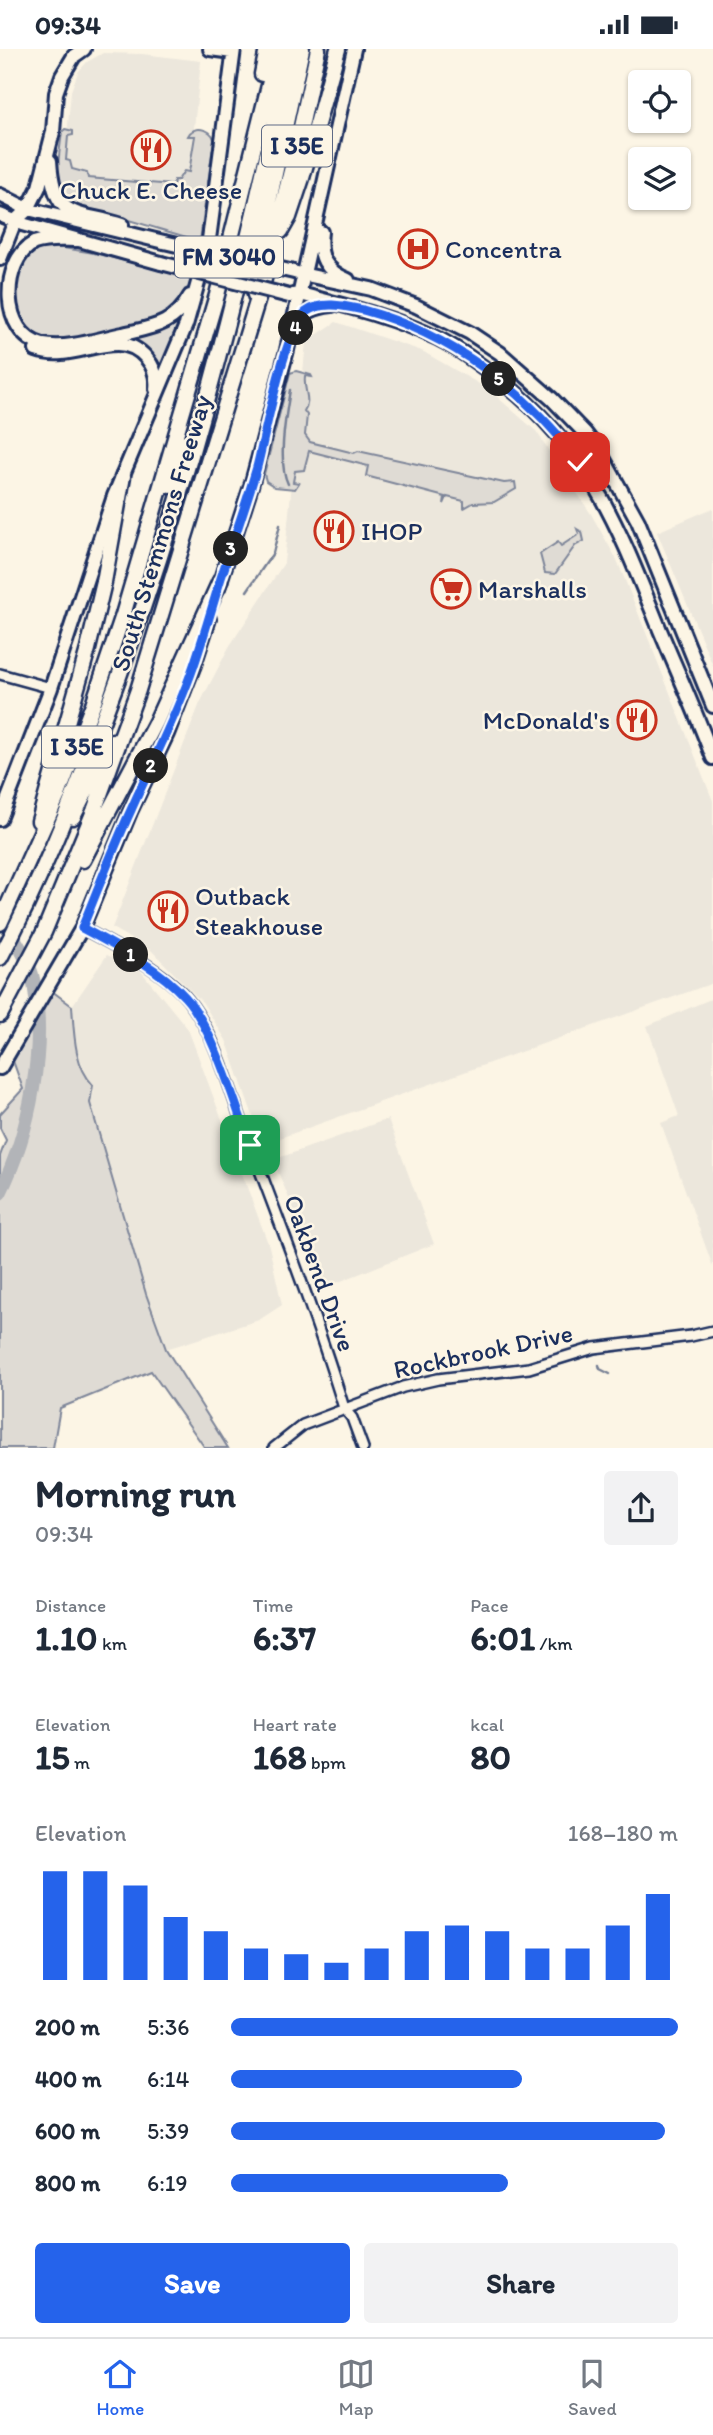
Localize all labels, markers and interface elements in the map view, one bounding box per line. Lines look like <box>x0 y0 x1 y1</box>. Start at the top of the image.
text: 09:34 <box>35 9 101 41</box>
map controls <box>628 70 691 210</box>
button: locate <box>628 70 691 133</box>
road number: I 35E <box>262 125 332 167</box>
restaurant icon: Chuck E. Cheese <box>130 129 172 171</box>
button: layers <box>628 147 691 210</box>
place label: Chuck E. Cheese <box>60 174 242 206</box>
hospital icon: Concentra <box>397 228 439 270</box>
place label: Concentra <box>445 233 562 265</box>
road number: FM 3040 <box>175 237 283 278</box>
pin: 4 <box>278 311 314 345</box>
text: 4 <box>290 316 301 339</box>
pin: 5 <box>482 361 516 397</box>
text: 5 <box>494 367 503 390</box>
street label: South Stemmons Freeway <box>104 391 218 675</box>
pin <box>550 432 610 492</box>
icon: check <box>561 443 599 481</box>
restaurant icon: IHOP <box>313 510 355 552</box>
place label: IHOP <box>361 515 422 547</box>
pin: 3 <box>214 531 248 567</box>
text: 3 <box>225 537 236 560</box>
supermarket icon: Marshalls <box>430 568 472 610</box>
place label: Marshalls <box>478 573 587 605</box>
restaurant icon: McDonald's <box>616 699 658 741</box>
place label: McDonald's <box>483 704 610 736</box>
road number: I 35E <box>42 727 112 767</box>
pin: 2 <box>134 749 168 783</box>
text: 2 <box>146 754 156 777</box>
place label: Outback Steakhouse <box>195 880 323 942</box>
restaurant icon: Outback Steakhouse <box>147 890 189 932</box>
pin: 1 <box>114 937 148 972</box>
text: 1 <box>126 943 135 966</box>
pin <box>220 1115 280 1175</box>
icon: arrive <box>231 1126 269 1164</box>
street label: Oakbend Drive <box>277 1190 363 1356</box>
street label: Rockbrook Drive <box>390 1316 576 1386</box>
text: Morning run <box>35 1471 236 1517</box>
button: share <box>604 1471 678 1545</box>
text: 09:34 <box>35 1520 93 1548</box>
text: Distance <box>35 1594 106 1617</box>
text: Time <box>253 1594 293 1617</box>
text: Pace <box>470 1594 508 1617</box>
text: 1.10 <box>35 1617 98 1659</box>
text: 6:37 <box>253 1617 316 1659</box>
text: 6:01 <box>470 1617 535 1659</box>
text: km <box>98 1632 127 1655</box>
text: /km <box>535 1632 573 1655</box>
text: Elevation <box>35 1713 111 1736</box>
text: Heart rate <box>253 1713 337 1736</box>
text: kcal <box>470 1713 504 1736</box>
text: 15 <box>35 1736 70 1778</box>
text: 168 <box>253 1736 307 1778</box>
text: 80 <box>470 1736 511 1778</box>
text: m <box>70 1751 90 1774</box>
text: bpm <box>307 1751 346 1774</box>
text: Elevation <box>35 1819 126 1847</box>
text: 168–180 m <box>568 1819 678 1847</box>
text: 200 m <box>35 2013 100 2041</box>
text: 5:36 <box>147 2013 189 2041</box>
text: 400 m <box>35 2065 102 2093</box>
text: 6:14 <box>147 2065 189 2093</box>
text: 600 m <box>35 2117 100 2145</box>
text: 5:39 <box>147 2117 189 2145</box>
text: 800 m <box>35 2169 100 2197</box>
text: 6:19 <box>147 2169 188 2197</box>
button: Save <box>35 2243 350 2323</box>
button: Share <box>364 2243 678 2323</box>
tab: Home <box>96 2355 144 2420</box>
tab: Map <box>337 2355 375 2420</box>
tab: Saved <box>568 2355 617 2420</box>

